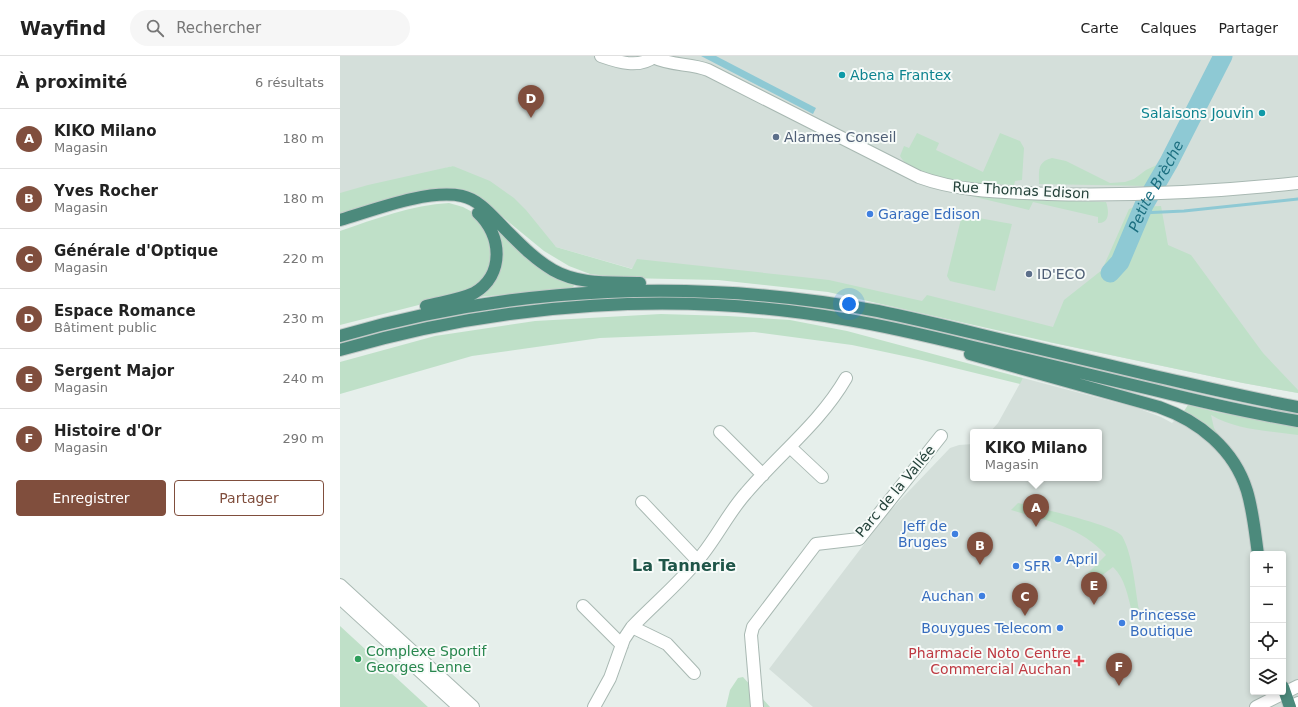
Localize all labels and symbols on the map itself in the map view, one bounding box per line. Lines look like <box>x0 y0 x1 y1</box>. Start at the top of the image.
place label: Abena Frantex <box>850 67 951 83</box>
marker: Abena Frantex <box>837 70 847 80</box>
pin: D <box>518 85 544 118</box>
place label: Salaisons Jouvin <box>1141 105 1254 121</box>
marker: Salaisons Jouvin <box>1257 108 1267 118</box>
place label: Alarmes Conseil <box>784 129 896 145</box>
marker: Alarmes Conseil <box>771 132 781 142</box>
water label: Petite Brèche <box>1125 137 1187 234</box>
street label: Rue Thomas Edison <box>952 178 1090 202</box>
place label: Garage Edison <box>878 206 980 222</box>
marker: Garage Edison <box>865 209 875 219</box>
place label: ID'ECO <box>1037 266 1085 282</box>
marker: ID'ECO <box>1024 269 1034 279</box>
your location <box>839 294 859 314</box>
street label: Parc de la Vallée <box>852 442 938 540</box>
pin: A <box>1023 494 1049 527</box>
place label: Jeff de Bruges <box>898 518 947 550</box>
marker: Jeff de Bruges <box>950 529 960 539</box>
pin: B <box>967 532 993 565</box>
place label: April <box>1066 551 1098 567</box>
marker: April <box>1053 554 1063 564</box>
district label: La Tannerie <box>632 556 736 575</box>
place label: SFR <box>1024 558 1051 574</box>
marker: SFR <box>1011 561 1021 571</box>
pin: E <box>1081 572 1107 605</box>
pin: C <box>1012 583 1038 616</box>
place label: Auchan <box>922 588 974 604</box>
marker: Auchan <box>977 591 987 601</box>
place label: Princesse Boutique <box>1130 607 1196 639</box>
marker: Princesse Boutique <box>1117 618 1127 628</box>
place label: Bouygues Telecom <box>921 620 1052 636</box>
marker: Bouygues Telecom <box>1055 623 1065 633</box>
place label: Complexe Sportif Georges Lenne <box>366 643 488 675</box>
place label: Pharmacie Noto Centre Commercial Auchan <box>908 645 1071 677</box>
pin: F <box>1106 653 1132 686</box>
marker: Complexe Sportif Georges Lenne <box>353 654 363 664</box>
marker: Pharmacie Noto Centre Commercial Auchan <box>1074 656 1084 666</box>

